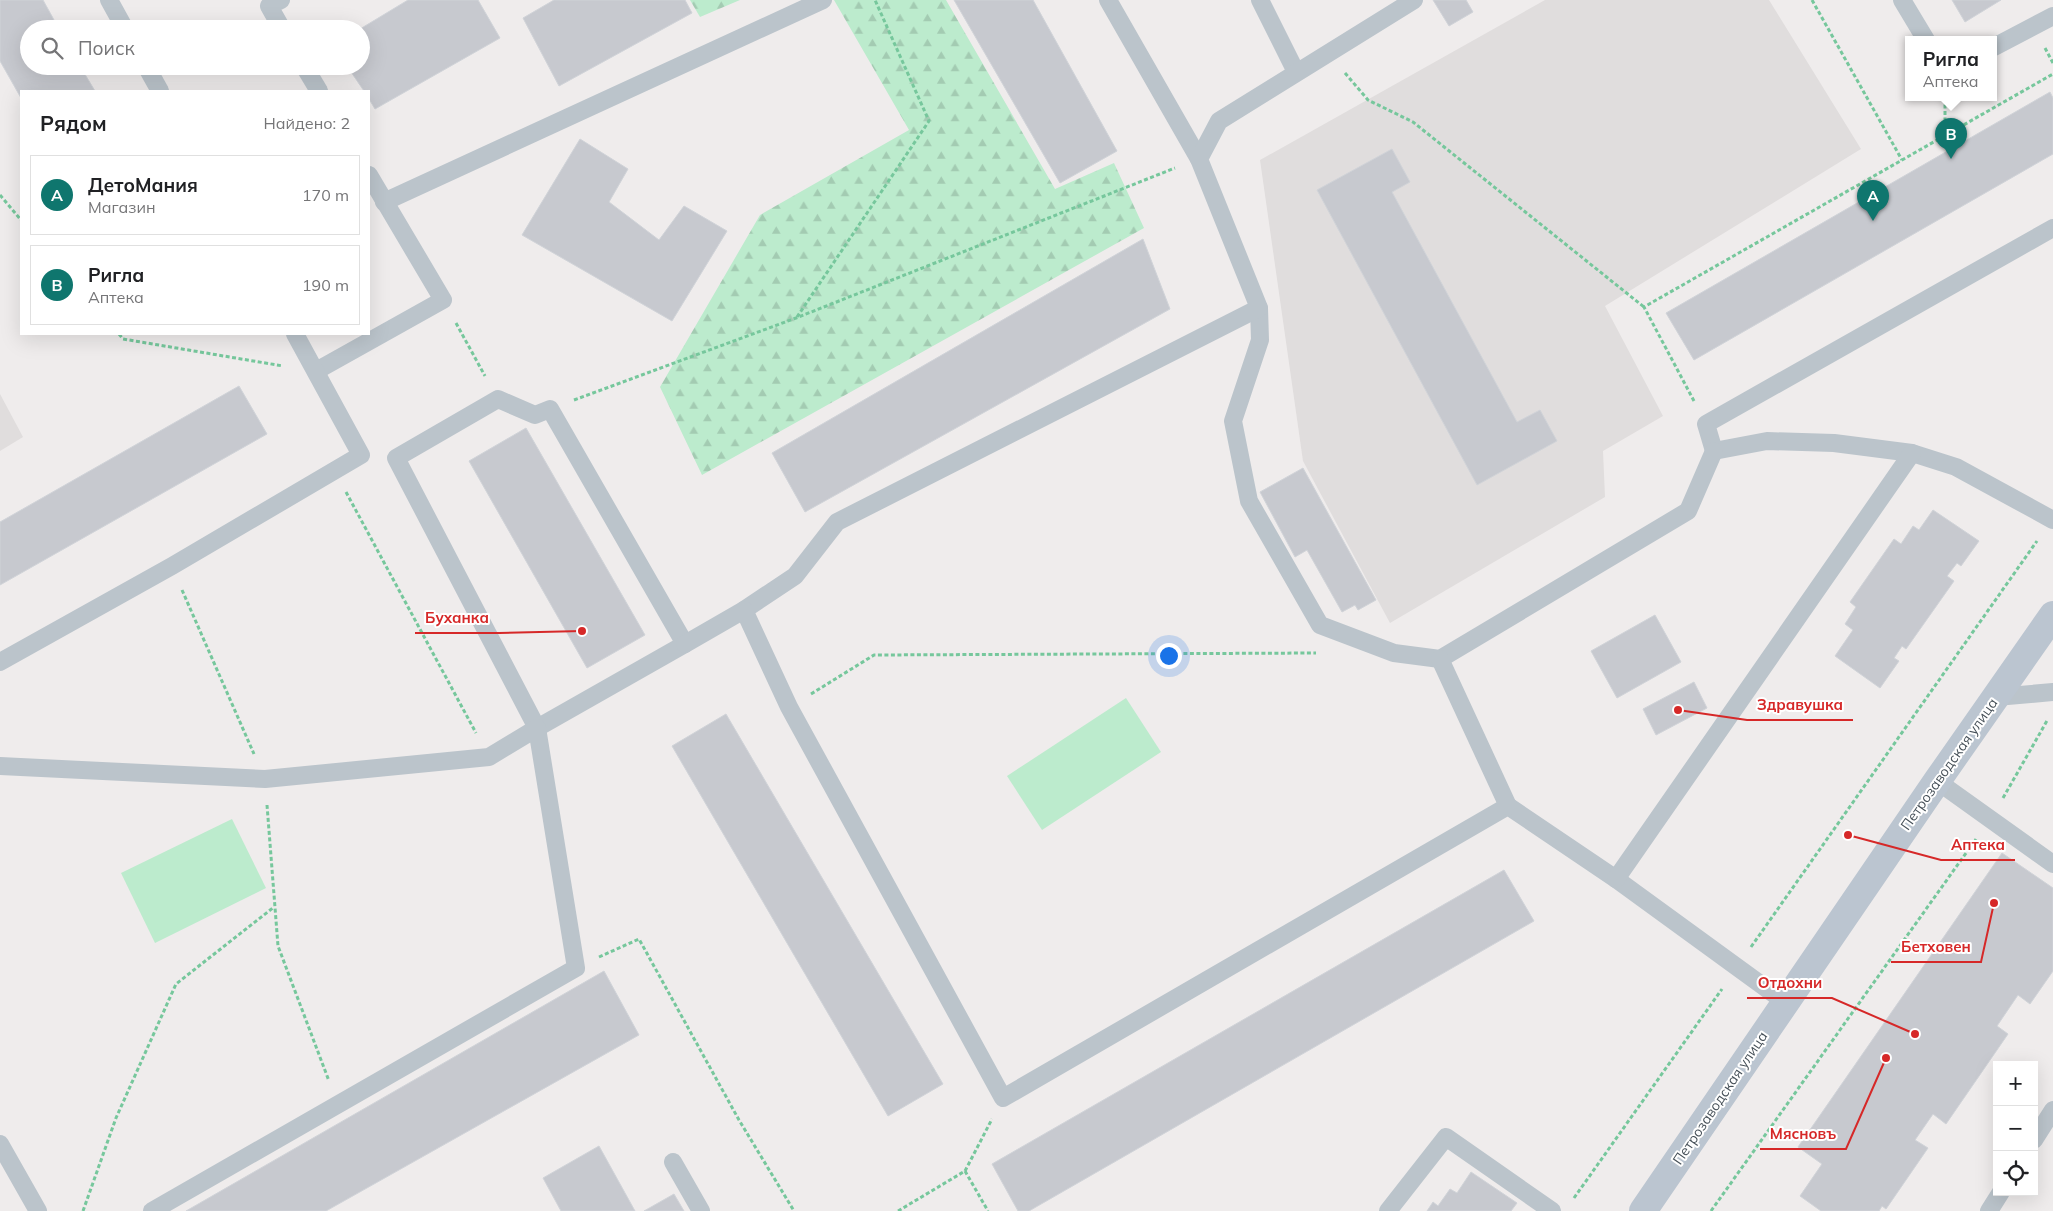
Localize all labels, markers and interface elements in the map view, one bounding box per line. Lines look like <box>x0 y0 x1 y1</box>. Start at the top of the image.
search box <box>20 20 370 75</box>
icon: search <box>38 34 66 62</box>
text: Поиск <box>78 36 135 60</box>
popup <box>1905 36 1997 101</box>
text: Ригла <box>1923 47 1979 71</box>
text: Аптека <box>1923 71 1979 91</box>
text: Рядом <box>40 110 107 136</box>
text: Найдено: 2 <box>264 113 350 133</box>
pin: B <box>1935 118 1967 159</box>
text: ДетоМания <box>88 173 198 197</box>
pin: A <box>1857 180 1889 221</box>
text: A <box>51 185 63 205</box>
text: 170 m <box>302 185 349 205</box>
text: Магазин <box>88 197 156 217</box>
text: Ригла <box>88 263 144 287</box>
text: B <box>51 275 63 295</box>
text: 190 m <box>302 275 349 295</box>
text: Аптека <box>88 287 144 307</box>
callout: Буханка <box>415 603 499 633</box>
text: Буханка <box>425 608 489 627</box>
your location <box>1156 643 1182 669</box>
callout: Здравушка <box>1747 690 1853 720</box>
text: Здравушка <box>1757 695 1843 714</box>
street label: Петрозаводская улица <box>1897 695 2001 833</box>
callout: Аптека <box>1941 830 2015 860</box>
text: Аптека <box>1951 835 2005 854</box>
callout: Бетховен <box>1891 932 1981 962</box>
text: Бетховен <box>1901 937 1971 956</box>
callout: Отдохни <box>1747 968 1832 998</box>
text: Отдохни <box>1758 973 1822 992</box>
street label: Петрозаводская улица <box>1669 1028 1771 1168</box>
map controls <box>1993 1061 2038 1196</box>
button: + <box>1993 1061 2038 1106</box>
button: − <box>1993 1106 2038 1151</box>
callout: Мясновъ <box>1760 1119 1846 1149</box>
text: Мясновъ <box>1770 1124 1836 1143</box>
button: locate <box>1993 1151 2038 1196</box>

